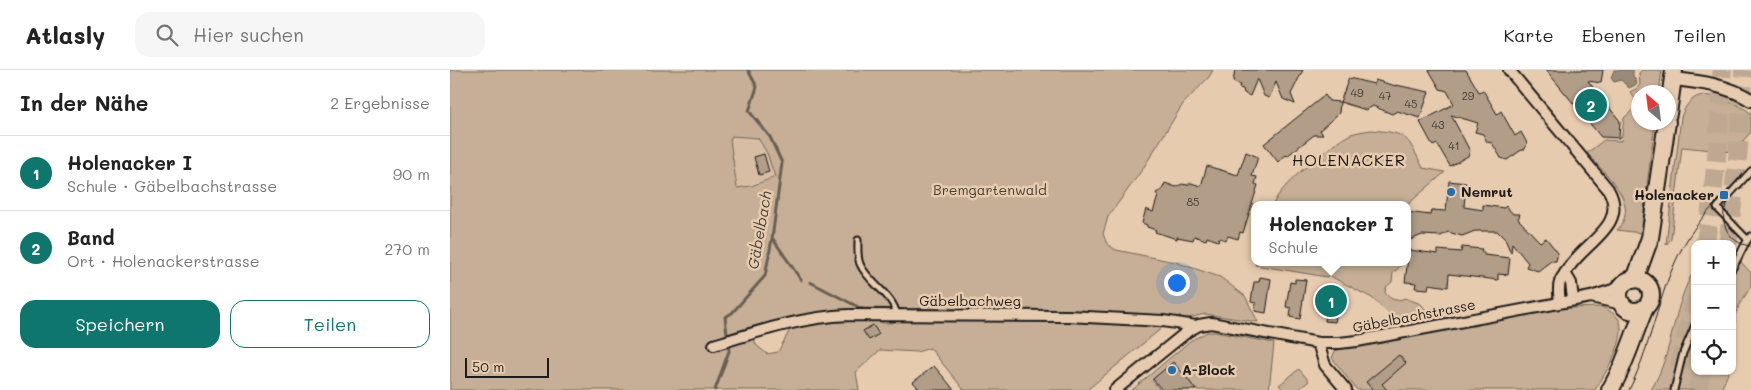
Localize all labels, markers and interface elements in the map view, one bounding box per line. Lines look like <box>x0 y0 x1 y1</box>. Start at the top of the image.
search box <box>135 12 485 57</box>
text: Atlasly <box>25 19 105 50</box>
icon: search <box>153 21 181 49</box>
text: Hier suchen <box>193 22 304 47</box>
text: Karte <box>1503 23 1554 47</box>
text: Ebenen <box>1582 23 1646 47</box>
text: Teilen <box>1674 23 1726 47</box>
house number: 49 <box>1351 85 1364 100</box>
north arrow <box>1631 85 1676 130</box>
pin: 2 <box>1575 86 1607 124</box>
house number: 47 <box>1379 88 1391 103</box>
house number: 29 <box>1462 88 1475 103</box>
text: In der Nähe <box>20 89 148 116</box>
text: 2 Ergebnisse <box>330 92 430 113</box>
house number: 45 <box>1405 96 1417 111</box>
house number: 43 <box>1432 117 1445 132</box>
house number: 41 <box>1448 138 1460 153</box>
district label: HOLENACKER <box>1292 149 1406 170</box>
text: Holenacker I <box>67 150 192 175</box>
text: 1 <box>32 163 40 184</box>
text: 90 m <box>393 163 430 184</box>
text: Schule · Gäbelbachstrasse <box>67 175 277 196</box>
park label: Bremgartenwald <box>933 180 1047 199</box>
place label: Nemrut <box>1461 182 1513 201</box>
place label: Holenacker <box>1634 185 1714 204</box>
marker: Nemrut <box>1445 186 1457 198</box>
water label: Gäbelbach <box>742 189 776 271</box>
marker: Holenacker <box>1718 189 1730 201</box>
house number: 85 <box>1186 194 1200 209</box>
popup <box>1251 201 1411 266</box>
text: Holenacker I <box>1268 211 1394 236</box>
text: Band <box>67 225 114 250</box>
text: Schule <box>1268 236 1319 257</box>
text: 2 <box>32 238 40 259</box>
text: 270 m <box>384 238 430 259</box>
map controls <box>1691 240 1736 375</box>
button: + <box>1691 240 1736 285</box>
text: Ort · Holenackerstrasse <box>67 250 260 271</box>
your location <box>1164 270 1190 296</box>
pin: 1 <box>1315 282 1347 320</box>
button: − <box>1691 285 1736 330</box>
street label: Gäbelbachweg <box>919 291 1021 310</box>
street label: Gäbelbachstrasse <box>1351 294 1477 337</box>
button: Speichern <box>20 300 220 348</box>
button: Teilen <box>230 300 430 348</box>
button: locate <box>1691 330 1736 375</box>
scale bar <box>465 355 549 378</box>
text: 50 m <box>472 357 504 376</box>
place label: A-Block <box>1182 360 1235 379</box>
marker: A-Block <box>1166 364 1178 376</box>

